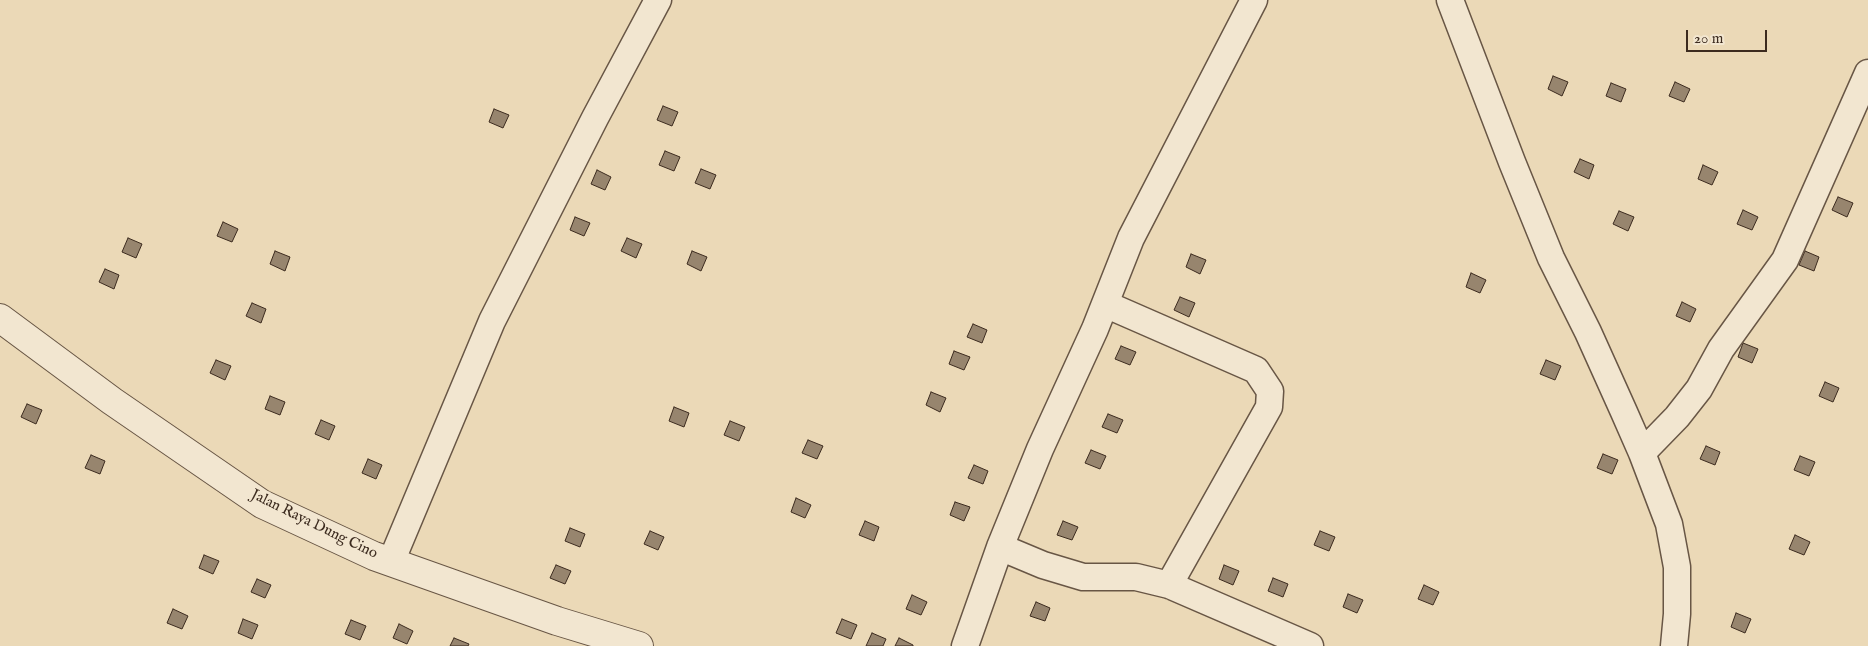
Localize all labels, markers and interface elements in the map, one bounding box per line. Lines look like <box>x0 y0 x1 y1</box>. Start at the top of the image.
scale bar <box>1688 20 1769 52</box>
text: 20 m <box>1694 29 1723 48</box>
street label: Jalan Raya Dung Cino <box>248 487 380 563</box>

